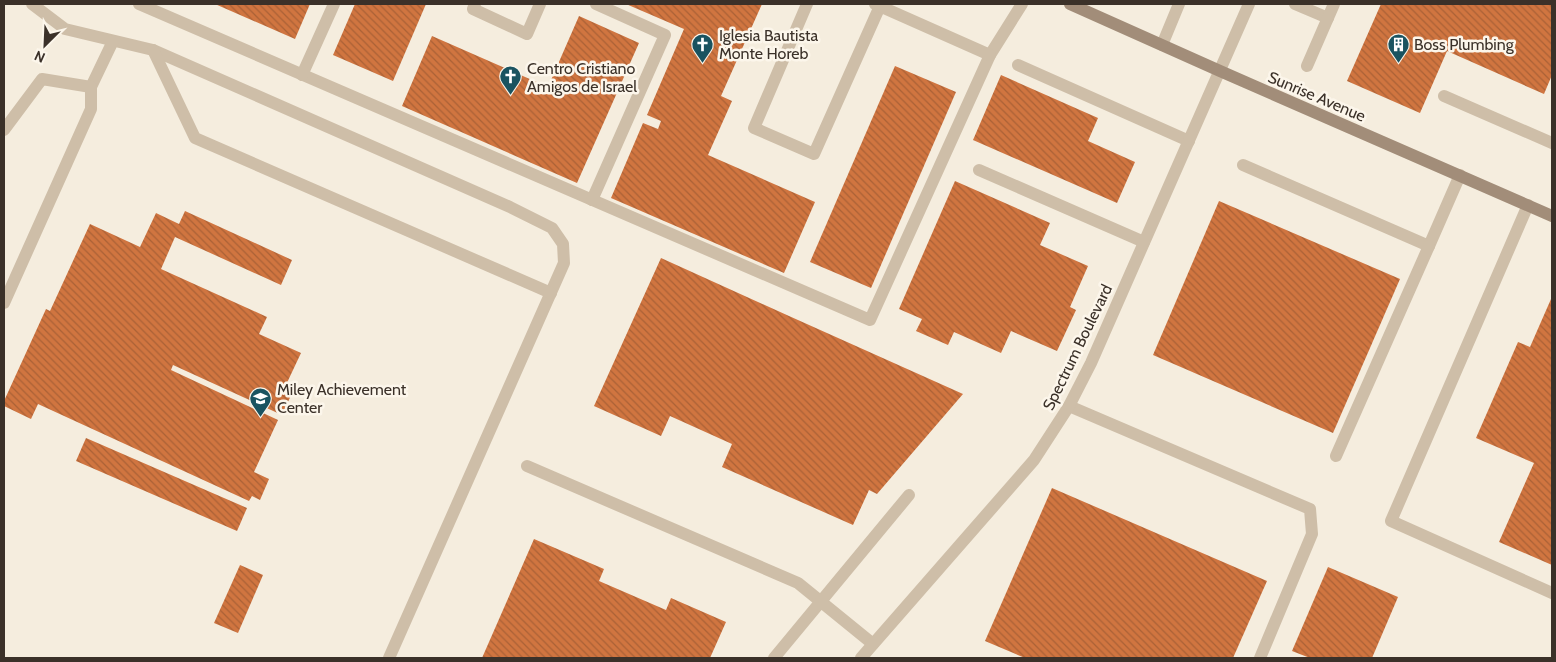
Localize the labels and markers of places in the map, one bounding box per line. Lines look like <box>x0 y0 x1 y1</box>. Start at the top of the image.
place label: Iglesia Bautista Monte Horeb <box>719 26 818 63</box>
church icon: Iglesia Bautista Monte Horeb <box>691 32 715 63</box>
building icon: Boss Plumbing <box>1386 32 1410 63</box>
place label: Boss Plumbing <box>1414 35 1515 54</box>
place label: Centro Cristiano Amigos de Israel <box>527 59 637 96</box>
church icon: Centro Cristiano Amigos de Israel <box>499 65 523 96</box>
place label: Miley Achievement Center <box>277 380 407 417</box>
school or university icon: Miley Achievement Center <box>249 386 273 417</box>

